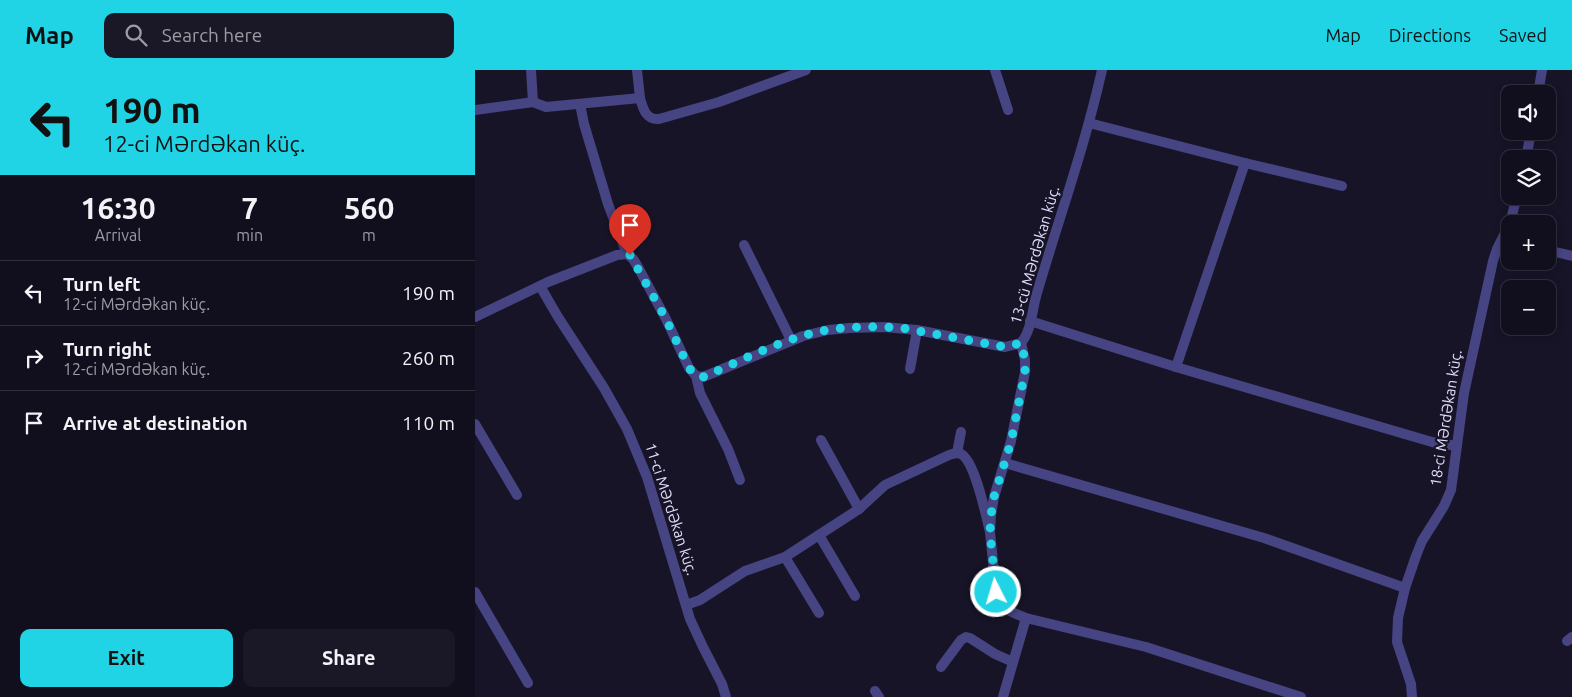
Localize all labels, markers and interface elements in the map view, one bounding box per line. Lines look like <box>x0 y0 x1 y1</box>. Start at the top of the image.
search box <box>104 13 454 58</box>
icon: search <box>122 21 150 49</box>
text: Map <box>25 22 74 49</box>
text: Search here <box>162 24 262 46</box>
text: Map <box>1325 25 1361 45</box>
text: Directions <box>1389 25 1471 45</box>
text: Saved <box>1499 25 1547 45</box>
map controls <box>1501 85 1556 335</box>
button: sound <box>1501 85 1556 140</box>
icon: left <box>20 90 85 155</box>
text: 190 m <box>103 90 201 130</box>
text: 12-ci Mərdəkan küç. <box>103 131 305 156</box>
button: layers <box>1501 150 1556 205</box>
street label: 13-cü Mərdəkan küç. <box>1007 184 1062 326</box>
text: 16:30 <box>81 191 156 225</box>
text: 7 <box>241 191 258 225</box>
text: 560 <box>344 191 394 225</box>
pin <box>609 204 651 255</box>
icon: arrive <box>616 211 644 239</box>
button: + <box>1501 215 1556 270</box>
text: Arrival <box>95 226 141 244</box>
text: min <box>236 226 263 244</box>
text: m <box>362 226 376 244</box>
text: Turn left <box>63 273 141 295</box>
icon: left <box>20 279 48 307</box>
button: − <box>1501 280 1556 335</box>
text: 190 m <box>402 282 455 304</box>
text: 12-ci Mərdəkan küç. <box>63 295 210 313</box>
text: Turn right <box>63 338 151 360</box>
icon: right <box>20 344 48 372</box>
text: 260 m <box>402 347 455 369</box>
street label: 18-ci Mərdəkan küç. <box>1426 348 1465 487</box>
text: 12-ci Mərdəkan küç. <box>63 360 210 378</box>
icon: arrive <box>20 409 48 437</box>
text: Arrive at destination <box>63 412 248 434</box>
text: 110 m <box>402 412 455 434</box>
street label: 11-ci Mərdəkan küç. <box>642 441 701 577</box>
position arrow <box>969 565 1021 617</box>
button: Exit <box>20 629 233 687</box>
button: Share <box>243 629 455 687</box>

